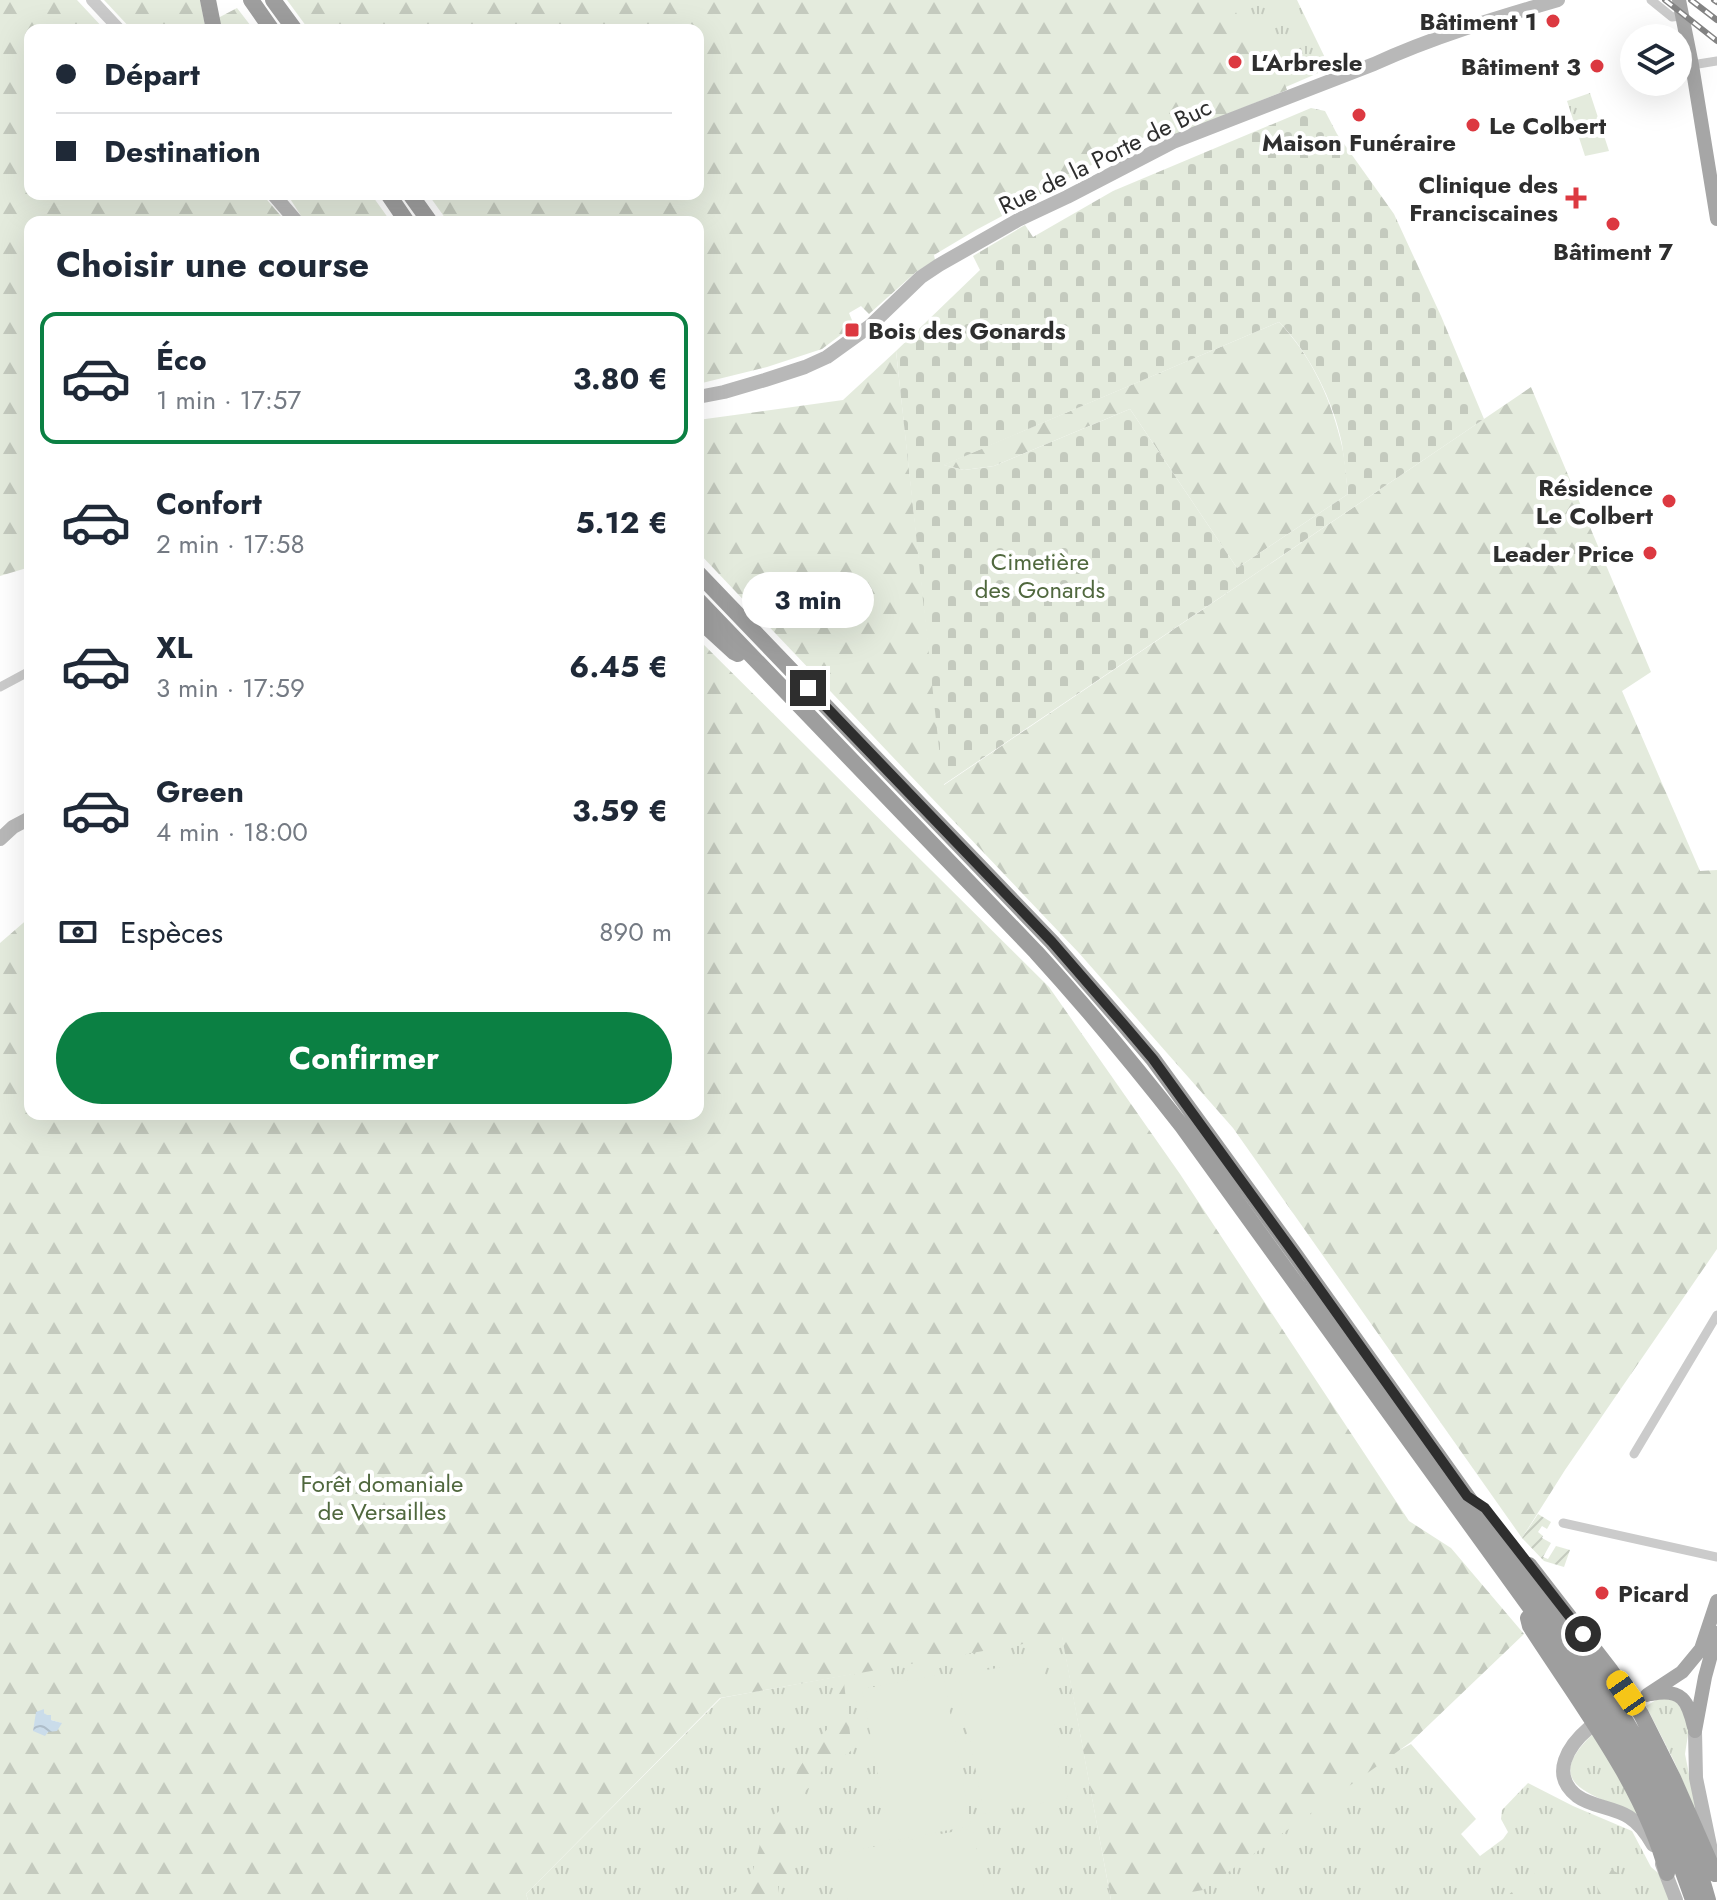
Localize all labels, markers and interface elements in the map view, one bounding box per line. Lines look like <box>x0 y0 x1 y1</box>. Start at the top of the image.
place label: Bâtiment 1 <box>1419 4 1537 39</box>
marker: Bâtiment 1 <box>1544 12 1562 30</box>
map controls <box>1620 24 1692 96</box>
button: layers <box>1620 24 1692 96</box>
place label: L’Arbresle <box>1251 45 1363 80</box>
place label: Bâtiment 3 <box>1461 49 1581 84</box>
text: Départ <box>104 53 200 96</box>
marker: L’Arbresle <box>1226 53 1244 71</box>
marker: Bâtiment 3 <box>1588 57 1606 75</box>
street label: Rue de la Porte de Buc <box>993 89 1217 223</box>
marker: Maison Funéraire <box>1350 106 1368 124</box>
place label: Le Colbert <box>1489 108 1607 143</box>
marker: Le Colbert <box>1464 116 1482 134</box>
place label: Maison Funéraire <box>1262 125 1456 160</box>
text: Destination <box>104 130 261 173</box>
place label: Clinique des Franciscaines <box>1409 167 1558 230</box>
marker: Clinique des Franciscaines <box>1565 187 1587 209</box>
marker: Bâtiment 7 <box>1604 215 1622 233</box>
place label: Bâtiment 7 <box>1553 234 1673 269</box>
text: Choisir une course <box>56 238 369 290</box>
place label: Bois des Gonards <box>868 313 1066 348</box>
marker: Bois des Gonards <box>843 321 861 339</box>
text: Éco <box>156 338 207 381</box>
icon: car <box>60 342 132 414</box>
text: 3.80 € <box>573 357 668 400</box>
text: 1 min · 17:57 <box>156 381 301 419</box>
place label: Résidence Le Colbert <box>1536 470 1653 533</box>
text: Confort <box>156 482 262 525</box>
icon: car <box>60 486 132 558</box>
marker: Résidence Le Colbert <box>1660 492 1678 510</box>
text: 5.12 € <box>575 501 668 544</box>
text: 2 min · 17:58 <box>156 525 305 563</box>
place label: Leader Price <box>1492 536 1634 571</box>
park label: Cimetière des Gonards <box>975 544 1105 607</box>
marker: Leader Price <box>1641 544 1659 562</box>
callout: 3 min <box>742 572 874 628</box>
text: 3 min <box>774 581 842 619</box>
text: XL <box>156 626 192 669</box>
icon: car <box>60 630 132 702</box>
text: 6.45 € <box>569 645 668 688</box>
text: 3 min · 17:59 <box>156 669 305 707</box>
route end <box>790 670 826 706</box>
text: Green <box>156 770 244 813</box>
icon: car <box>60 774 132 846</box>
text: 3.59 € <box>572 789 668 832</box>
text: 4 min · 18:00 <box>156 813 308 851</box>
icon: cash <box>56 910 100 954</box>
text: Espèces <box>120 911 223 954</box>
text: 890 m <box>599 913 672 951</box>
button: Confirmer <box>56 1012 672 1104</box>
park label: Forêt domaniale de Versailles <box>301 1466 463 1529</box>
place label: Picard <box>1618 1576 1689 1611</box>
marker: Picard <box>1593 1584 1611 1602</box>
route start <box>1565 1616 1601 1652</box>
car <box>1602 1666 1650 1720</box>

